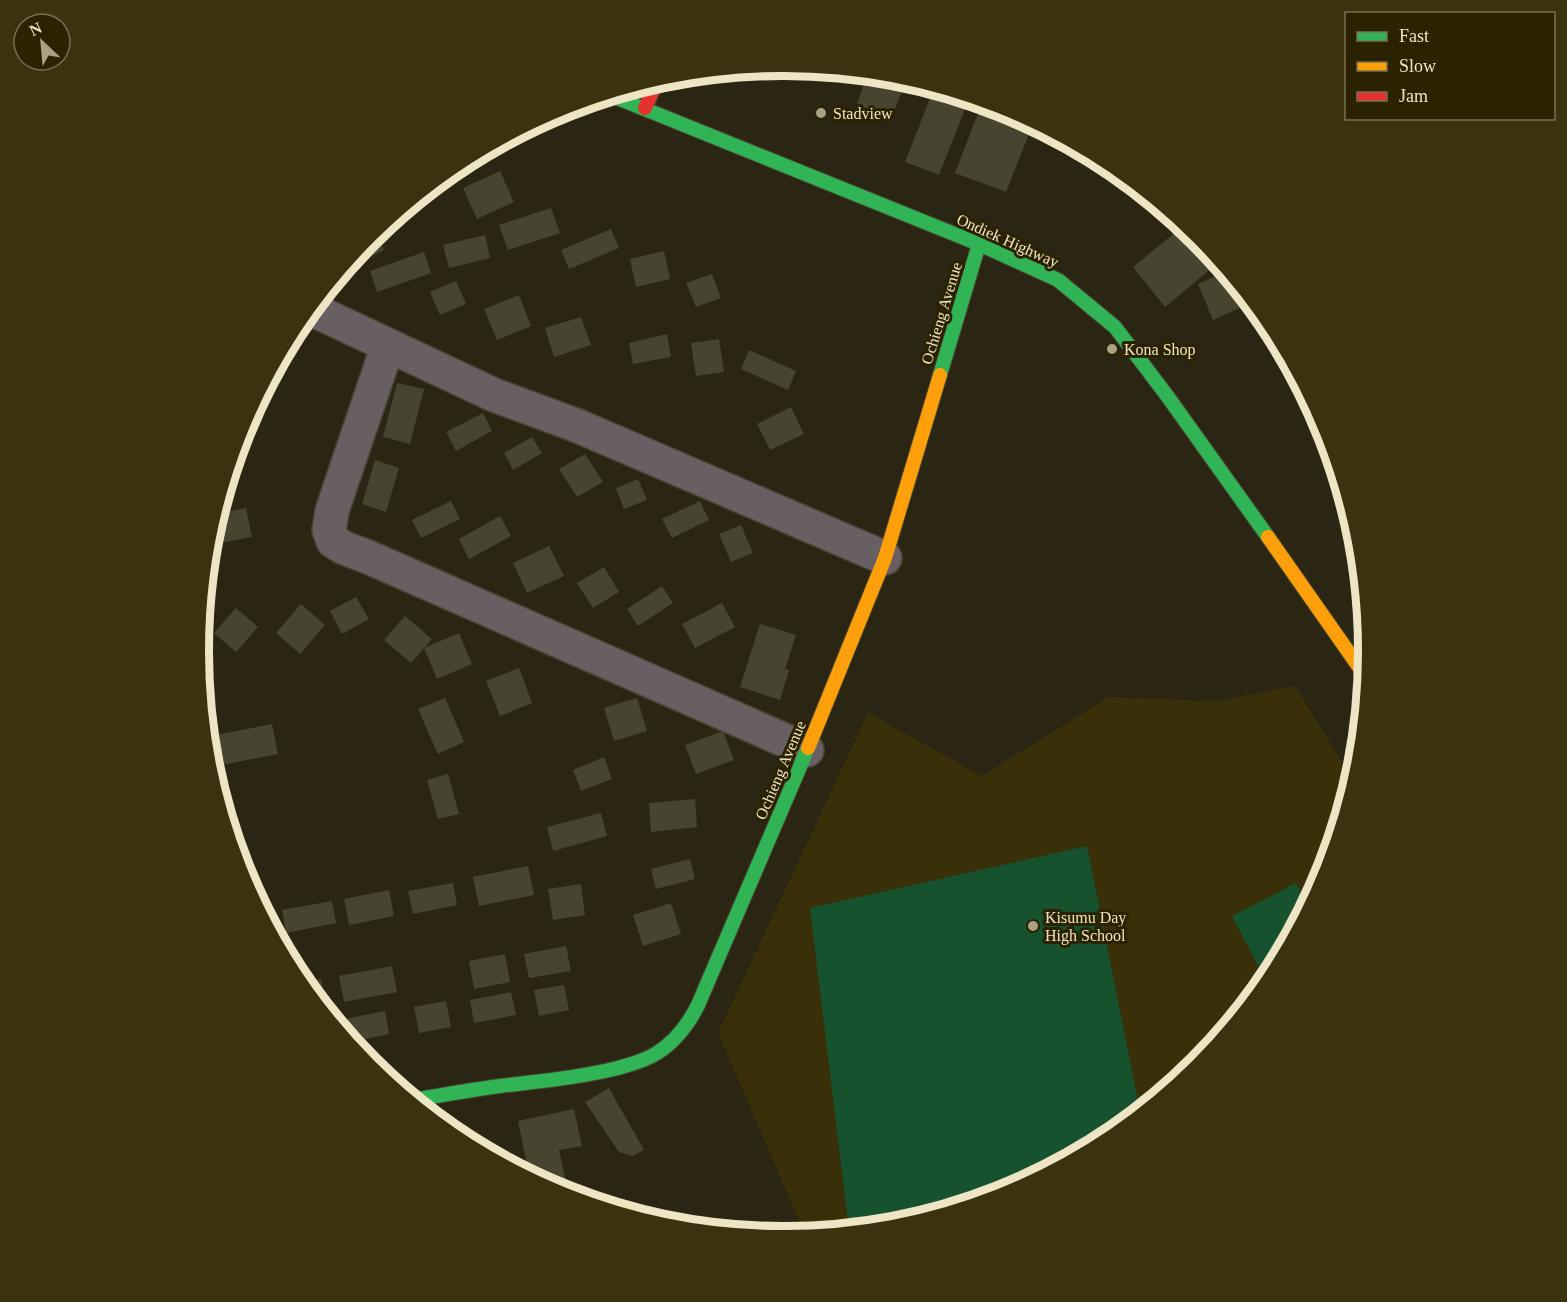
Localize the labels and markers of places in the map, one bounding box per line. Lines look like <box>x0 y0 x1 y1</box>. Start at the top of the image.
place label: Stadview <box>833 105 893 122</box>
marker: Stadview <box>814 106 828 120</box>
place label: Kona Shop <box>1124 341 1196 359</box>
marker: Kona Shop <box>1105 342 1119 356</box>
place label: Kisumu Day High School <box>1045 909 1126 945</box>
marker: Kisumu Day High School <box>1026 919 1040 933</box>

